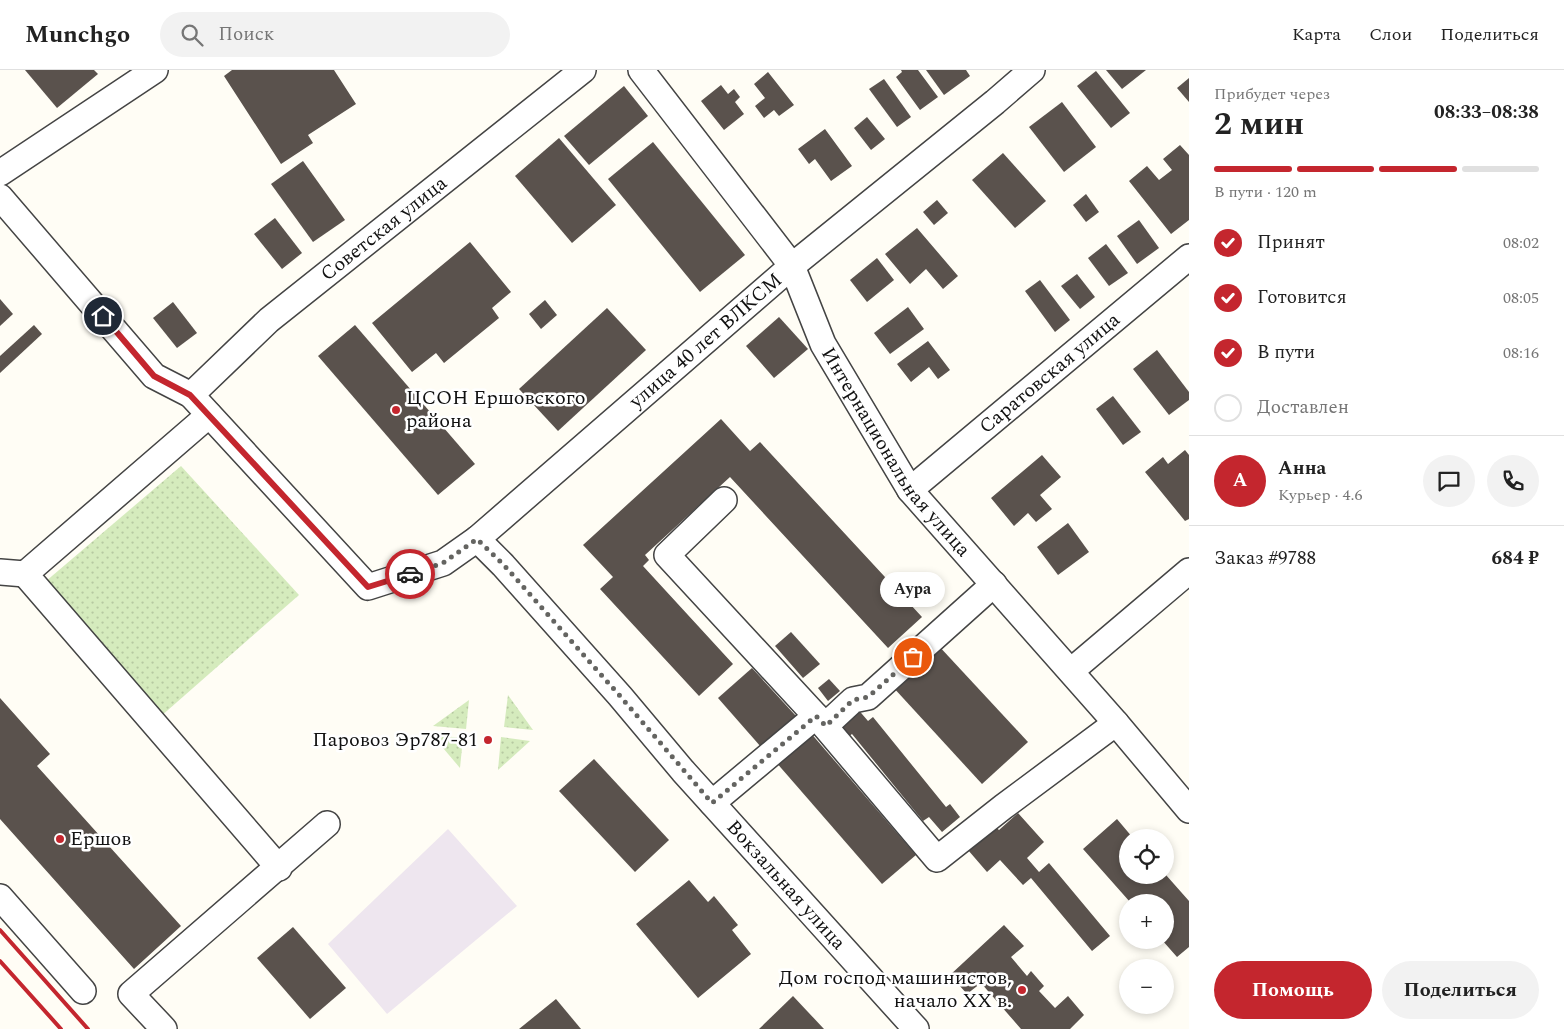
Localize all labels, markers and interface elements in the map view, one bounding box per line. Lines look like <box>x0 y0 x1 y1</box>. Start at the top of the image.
search box <box>160 12 510 57</box>
text: Munchgo <box>25 17 130 53</box>
text: Поиск <box>218 20 274 49</box>
icon: search <box>178 21 206 49</box>
text: Карта <box>1292 21 1341 48</box>
text: Слои <box>1369 21 1412 48</box>
text: Поделиться <box>1440 21 1539 48</box>
text: Прибудет через <box>1214 82 1330 106</box>
text: 08:33–08:38 <box>1434 98 1539 127</box>
text: 2 мин <box>1214 100 1304 149</box>
street label: Советская улица <box>314 169 454 288</box>
text: В пути · 120 m <box>1214 180 1317 204</box>
text: Принят <box>1257 228 1325 257</box>
icon: check <box>1214 229 1242 257</box>
text: 08:02 <box>1503 231 1539 255</box>
street label: улица 40 лет ВЛКСМ <box>622 266 789 416</box>
text: Готовится <box>1257 283 1347 312</box>
icon: check <box>1214 284 1242 312</box>
text: 08:05 <box>1503 286 1539 310</box>
pin <box>82 295 124 337</box>
icon: home <box>89 302 117 330</box>
street label: Саратовская улица <box>973 305 1127 441</box>
text: В пути <box>1257 338 1315 367</box>
icon: check <box>1214 339 1242 367</box>
text: 08:16 <box>1503 341 1539 365</box>
street label: Интернациональная улица <box>813 342 978 564</box>
place label: ЦСОН Ершовского района <box>406 383 586 436</box>
text: Доставлен <box>1257 393 1349 422</box>
marker: ЦСОН Ершовского района <box>390 404 402 416</box>
text: Анна <box>1278 454 1326 483</box>
button: chat <box>1423 455 1475 507</box>
button: phone <box>1487 455 1539 507</box>
text: А <box>1233 466 1247 495</box>
text: Курьер · 4.6 <box>1278 483 1363 507</box>
text: Заказ #9788 <box>1214 544 1316 573</box>
text: 684 ₽ <box>1492 544 1539 573</box>
courier <box>385 549 435 599</box>
icon: car <box>396 560 424 588</box>
callout: Аура <box>880 572 946 607</box>
text: Аура <box>894 577 931 601</box>
pin <box>892 636 934 678</box>
icon: bag <box>899 643 927 671</box>
place label: Паровоз Эр787-81 <box>312 725 478 755</box>
marker: Паровоз Эр787-81 <box>482 734 494 746</box>
street label: Вокзальная улица <box>719 813 853 957</box>
place label: Ершов <box>70 824 131 854</box>
map controls <box>1119 829 1174 1014</box>
button: locate <box>1119 829 1174 884</box>
marker: Ершов <box>54 833 66 845</box>
button: + <box>1119 894 1174 949</box>
button: − <box>1119 959 1174 1014</box>
button: Помощь <box>1214 961 1372 1019</box>
button: Поделиться <box>1382 961 1539 1019</box>
place label: Дом господ машинистов, начало XX в. <box>779 963 1012 1016</box>
marker: Дом господ машинистов, начало XX в. <box>1016 984 1028 996</box>

